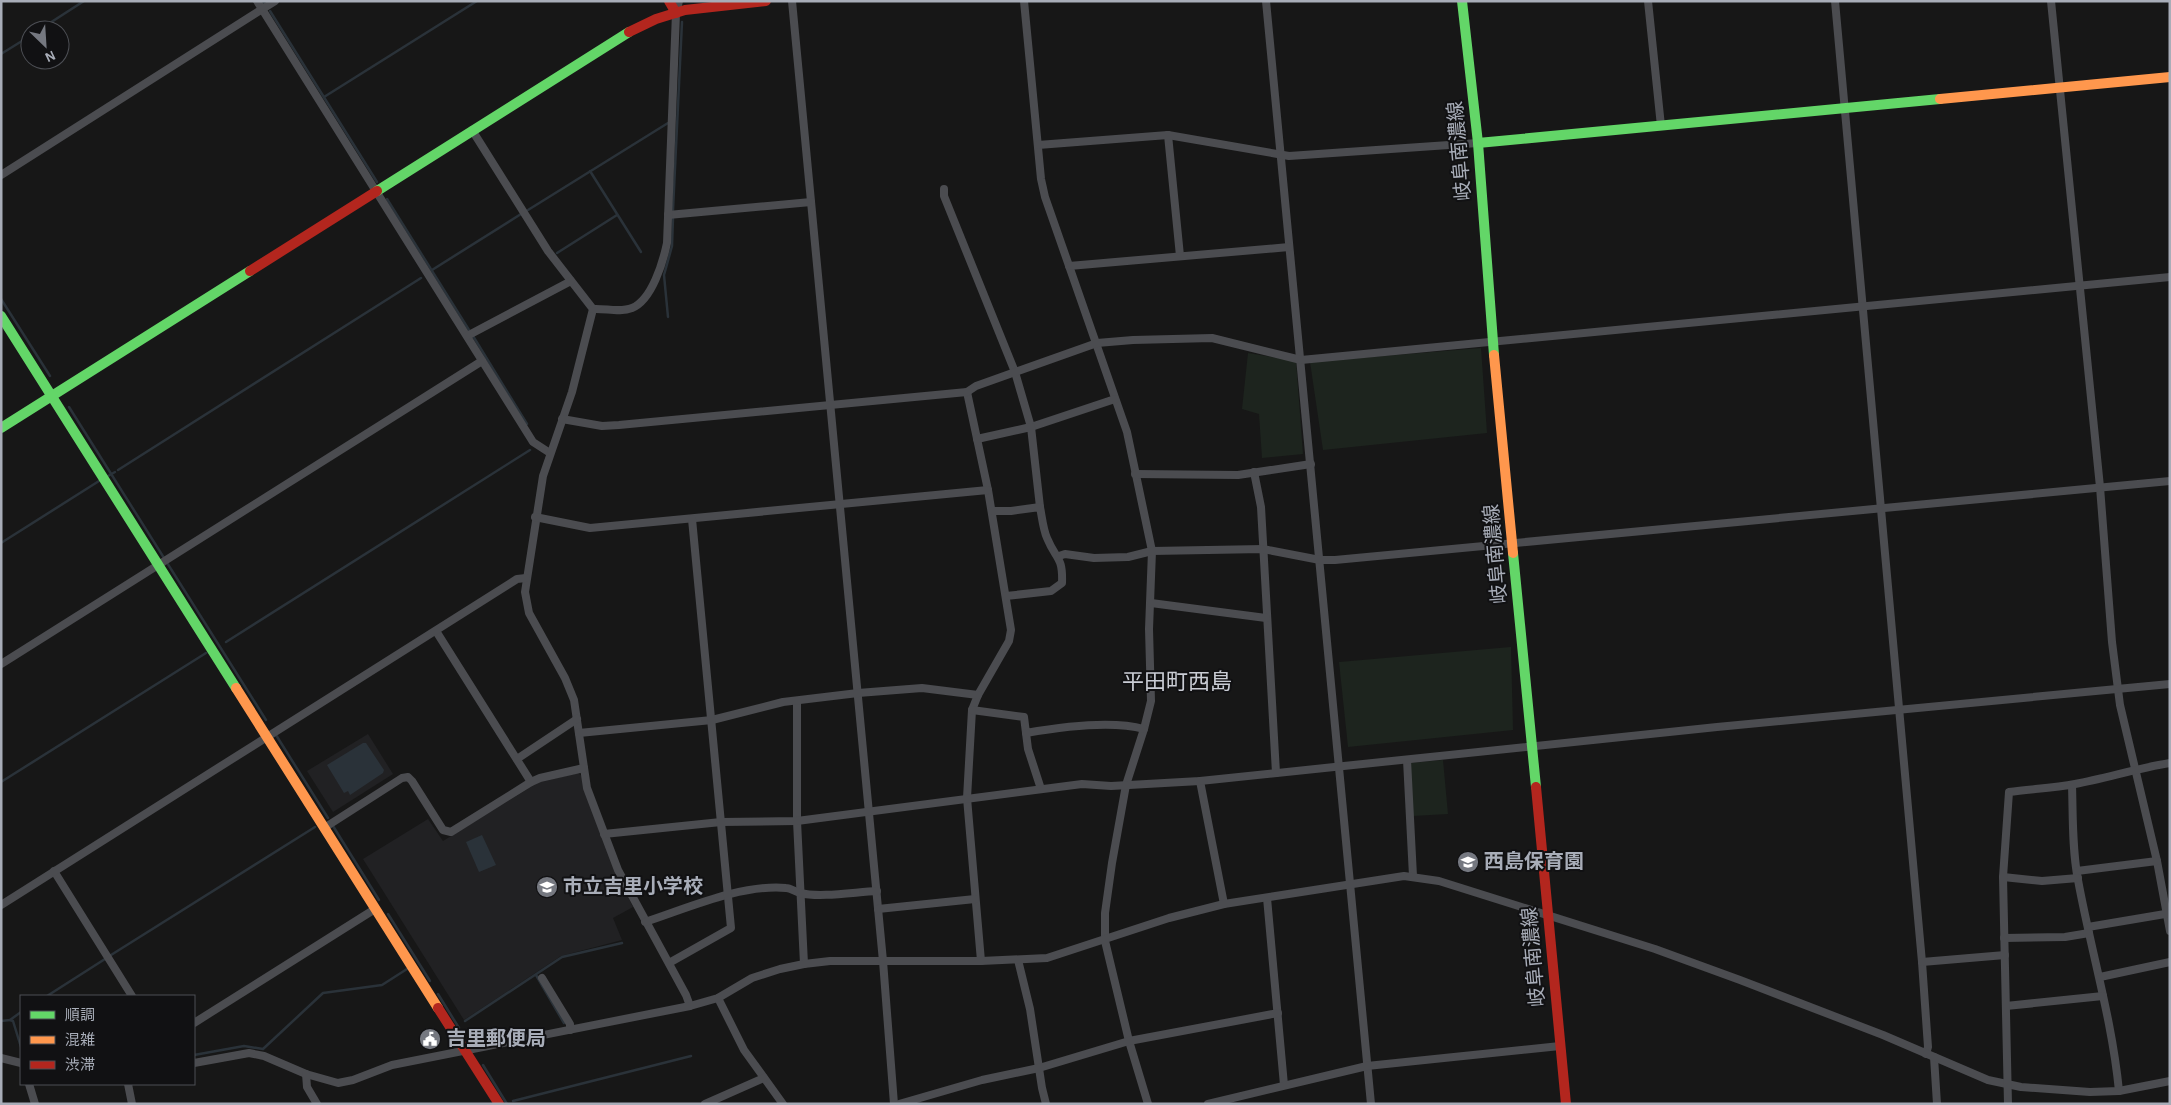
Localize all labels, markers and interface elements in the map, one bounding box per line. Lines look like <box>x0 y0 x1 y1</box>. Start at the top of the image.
north arrow <box>20 20 70 70</box>
text: N <box>43 47 57 64</box>
street label: 岐阜南濃線 <box>1444 100 1474 202</box>
street label: 岐阜南濃線 <box>1480 503 1510 605</box>
district label: 平田町西島 <box>1122 670 1232 693</box>
school or university icon: 西島保育園 <box>1456 850 1480 874</box>
place label: 西島保育園 <box>1484 850 1584 872</box>
school or university icon: 市立吉里小学校 <box>535 875 559 899</box>
place label: 市立吉里小学校 <box>563 875 703 897</box>
street label: 岐阜南濃線 <box>1518 906 1548 1008</box>
legend <box>20 995 195 1085</box>
text: 順調 <box>65 1008 95 1023</box>
public building icon: 吉里郵便局 <box>418 1027 442 1051</box>
place label: 吉里郵便局 <box>446 1028 546 1049</box>
text: 混雑 <box>65 1032 95 1048</box>
text: 渋滞 <box>65 1057 95 1073</box>

